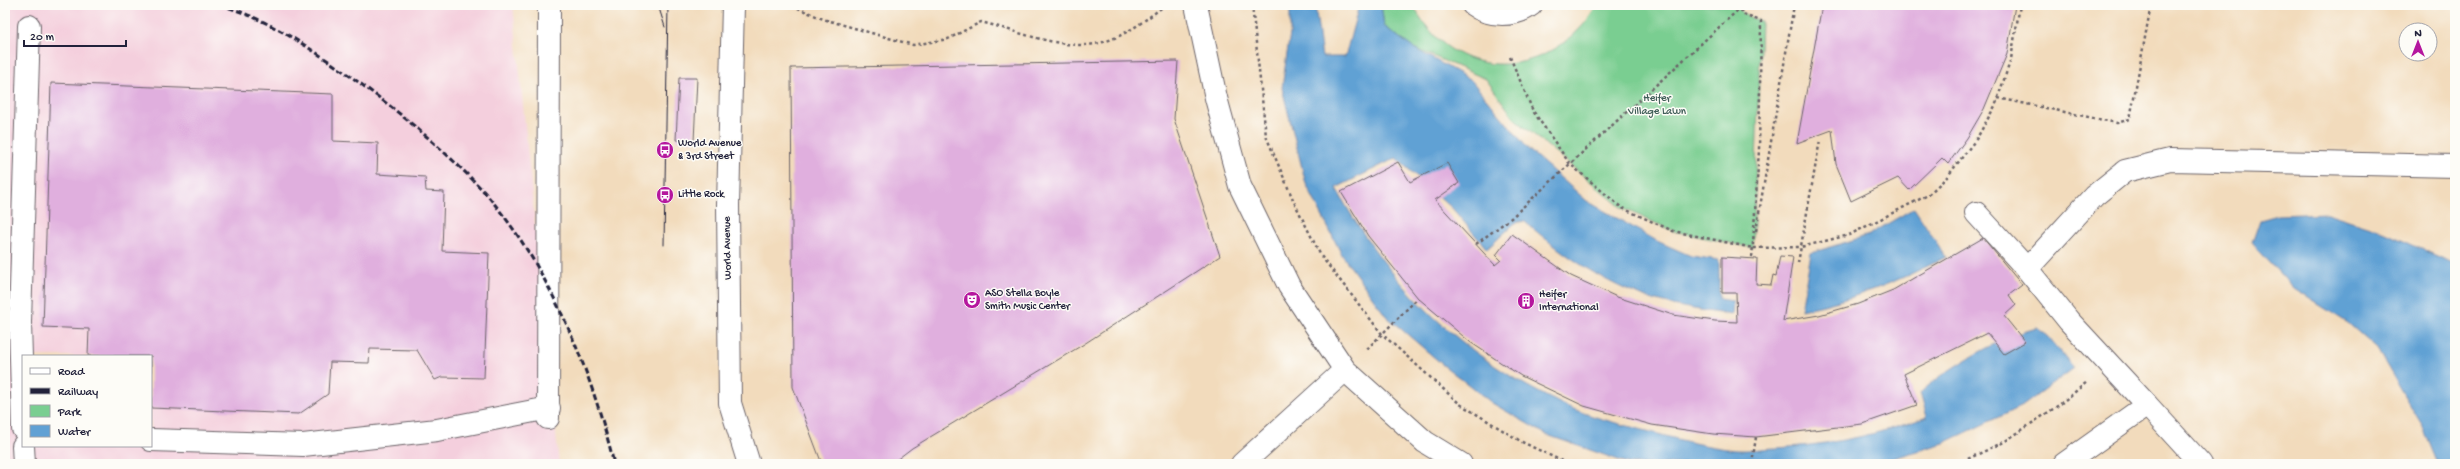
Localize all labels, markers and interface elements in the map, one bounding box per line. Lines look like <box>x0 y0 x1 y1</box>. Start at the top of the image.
scale bar <box>24 22 126 48</box>
north arrow <box>2398 22 2438 62</box>
text: N <box>2414 28 2422 40</box>
text: 20 m <box>30 31 55 45</box>
park label: Heifer Village Lawn <box>1627 92 1687 118</box>
place label: World Avenue & 3rd Street <box>678 138 742 163</box>
bus stop icon: World Avenue & 3rd Street <box>655 140 675 160</box>
bus stop icon: Little Rock <box>655 185 675 205</box>
place label: Little Rock <box>678 189 725 201</box>
street label: World Avenue <box>721 216 735 280</box>
place label: ASO Stella Boyle Smith Music Center <box>985 288 1071 313</box>
place label: Heifer International <box>1539 288 1599 314</box>
theatre icon: ASO Stella Boyle Smith Music Center <box>962 290 982 310</box>
building icon: Heifer International <box>1516 291 1536 311</box>
legend <box>22 355 152 447</box>
text: Road <box>58 366 85 380</box>
text: Railway <box>58 386 98 400</box>
text: Park <box>57 406 83 420</box>
text: Water <box>58 426 92 440</box>

